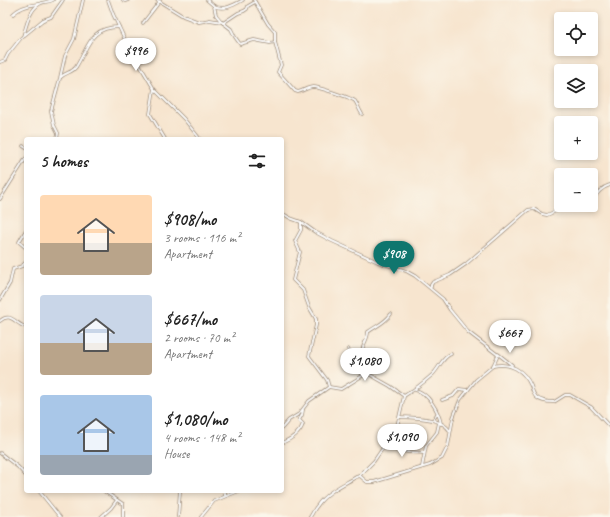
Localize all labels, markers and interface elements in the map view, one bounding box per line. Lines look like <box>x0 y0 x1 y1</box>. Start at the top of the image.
map controls <box>554 12 598 212</box>
button: locate <box>554 12 598 56</box>
pin: $996 <box>112 38 160 72</box>
text: $996 <box>124 43 148 59</box>
button: layers <box>554 64 598 108</box>
button: + <box>554 116 598 160</box>
icon: filters <box>246 150 268 172</box>
text: 5 homes <box>40 151 88 172</box>
button: − <box>554 168 598 212</box>
text: $908/mo <box>164 209 216 230</box>
icon: home <box>72 211 120 259</box>
text: 3 rooms · 116 m² <box>164 230 240 246</box>
pin: $908 <box>370 241 418 275</box>
text: Apartment <box>164 246 212 262</box>
text: $908 <box>382 246 406 262</box>
text: $667/mo <box>164 309 217 330</box>
icon: home <box>72 311 120 359</box>
pin: $667 <box>486 320 534 354</box>
text: $667 <box>498 325 522 341</box>
text: 2 rooms · 70 m² <box>164 330 234 346</box>
text: Apartment <box>164 346 212 362</box>
pin: $1,080 <box>332 348 398 382</box>
text: $1,080 <box>349 353 381 369</box>
text: $1,080/mo <box>164 409 227 430</box>
icon: home <box>72 411 120 459</box>
pin: $1,090 <box>369 424 435 458</box>
text: $1,090 <box>386 429 418 445</box>
text: 4 rooms · 148 m² <box>164 430 240 446</box>
text: House <box>164 446 189 462</box>

